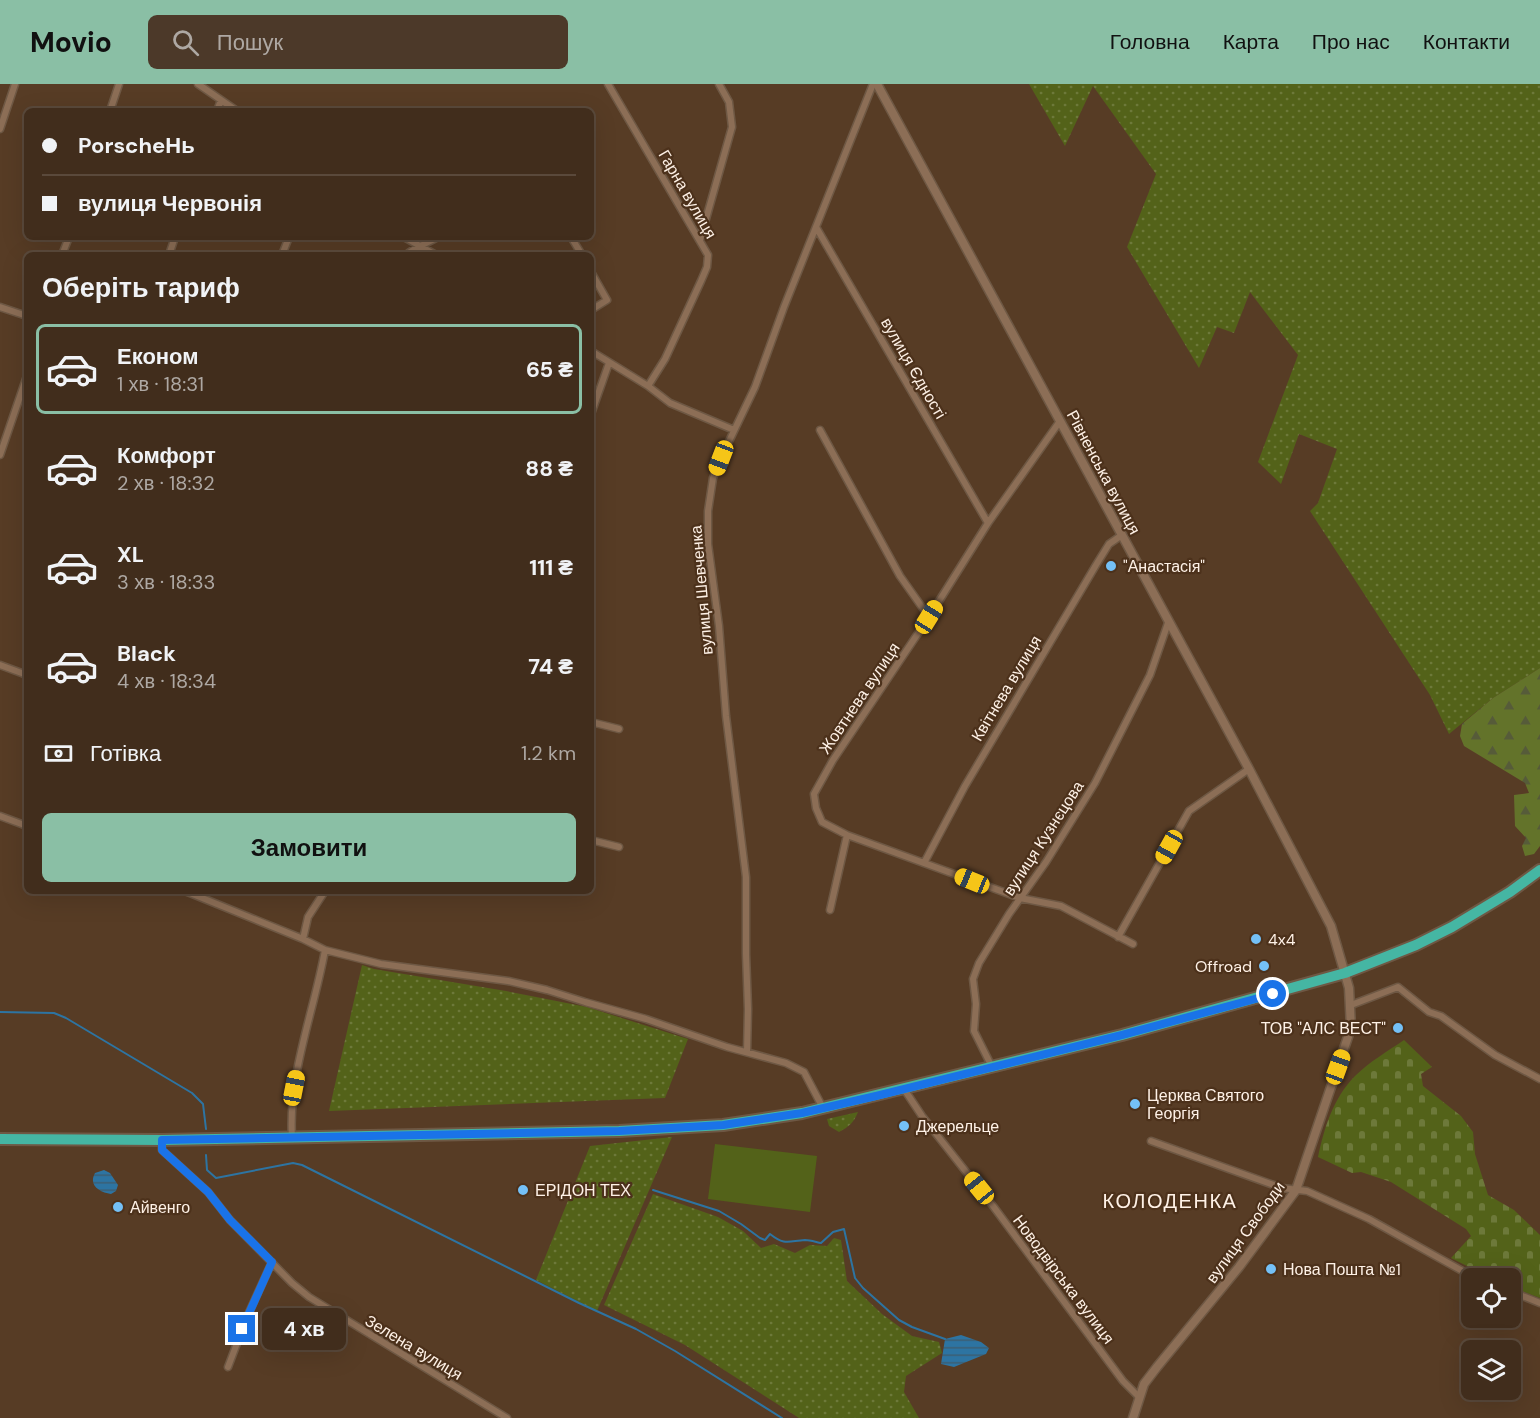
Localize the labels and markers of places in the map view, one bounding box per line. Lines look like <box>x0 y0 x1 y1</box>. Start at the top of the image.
place label: "Анастасія" <box>1123 556 1205 577</box>
marker: "Анастасія" <box>1104 559 1118 573</box>
place label: 4x4 <box>1268 929 1296 950</box>
marker: 4x4 <box>1249 932 1263 946</box>
place label: Offroad <box>1195 956 1252 977</box>
marker: Offroad <box>1257 959 1271 973</box>
place label: ТОВ "АЛС ВЕСТ" <box>1261 1018 1386 1039</box>
marker: ТОВ "АЛС ВЕСТ" <box>1391 1021 1405 1035</box>
place label: Церква Святого Георгія <box>1147 1085 1264 1124</box>
marker: Церква Святого Георгія <box>1128 1097 1142 1111</box>
place label: Джерельце <box>916 1116 999 1137</box>
marker: Джерельце <box>897 1119 911 1133</box>
place label: ЕРІДОН ТЕХ <box>535 1180 631 1201</box>
marker: ЕРІДОН ТЕХ <box>516 1183 530 1197</box>
place label: Айвенго <box>130 1197 190 1218</box>
marker: Айвенго <box>111 1200 125 1214</box>
place label: Нова Пошта №1 <box>1283 1259 1401 1280</box>
marker: Нова Пошта №1 <box>1264 1262 1278 1276</box>

